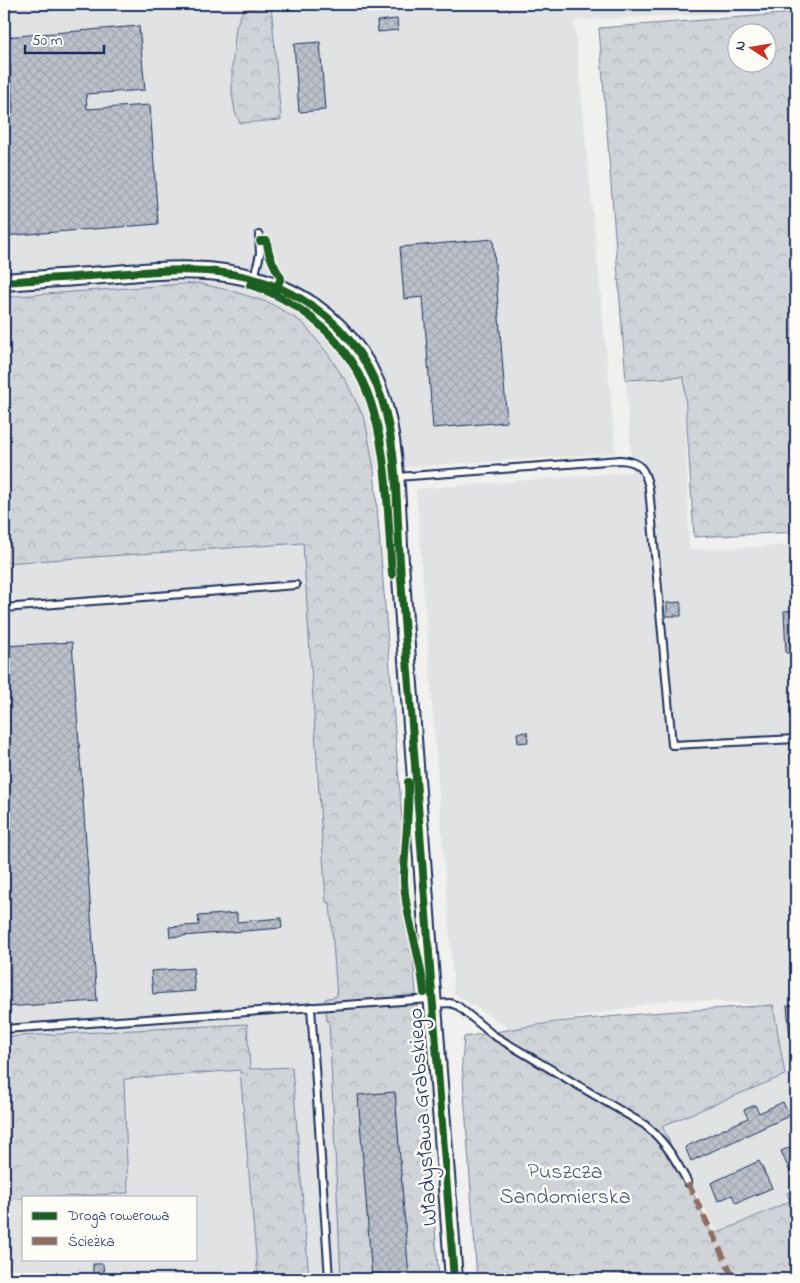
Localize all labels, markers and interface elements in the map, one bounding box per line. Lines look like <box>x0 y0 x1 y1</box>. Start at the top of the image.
scale bar <box>25 22 104 54</box>
north arrow <box>728 22 778 72</box>
text: 50 m <box>32 30 63 52</box>
text: N <box>729 39 752 52</box>
street label: Władysława Grabskiego <box>400 1007 449 1227</box>
park label: Puszcza Sandomierska <box>499 1157 631 1214</box>
legend <box>22 1196 198 1260</box>
text: Droga rowerowa <box>67 1205 169 1228</box>
text: Ścieżka <box>68 1231 115 1253</box>

